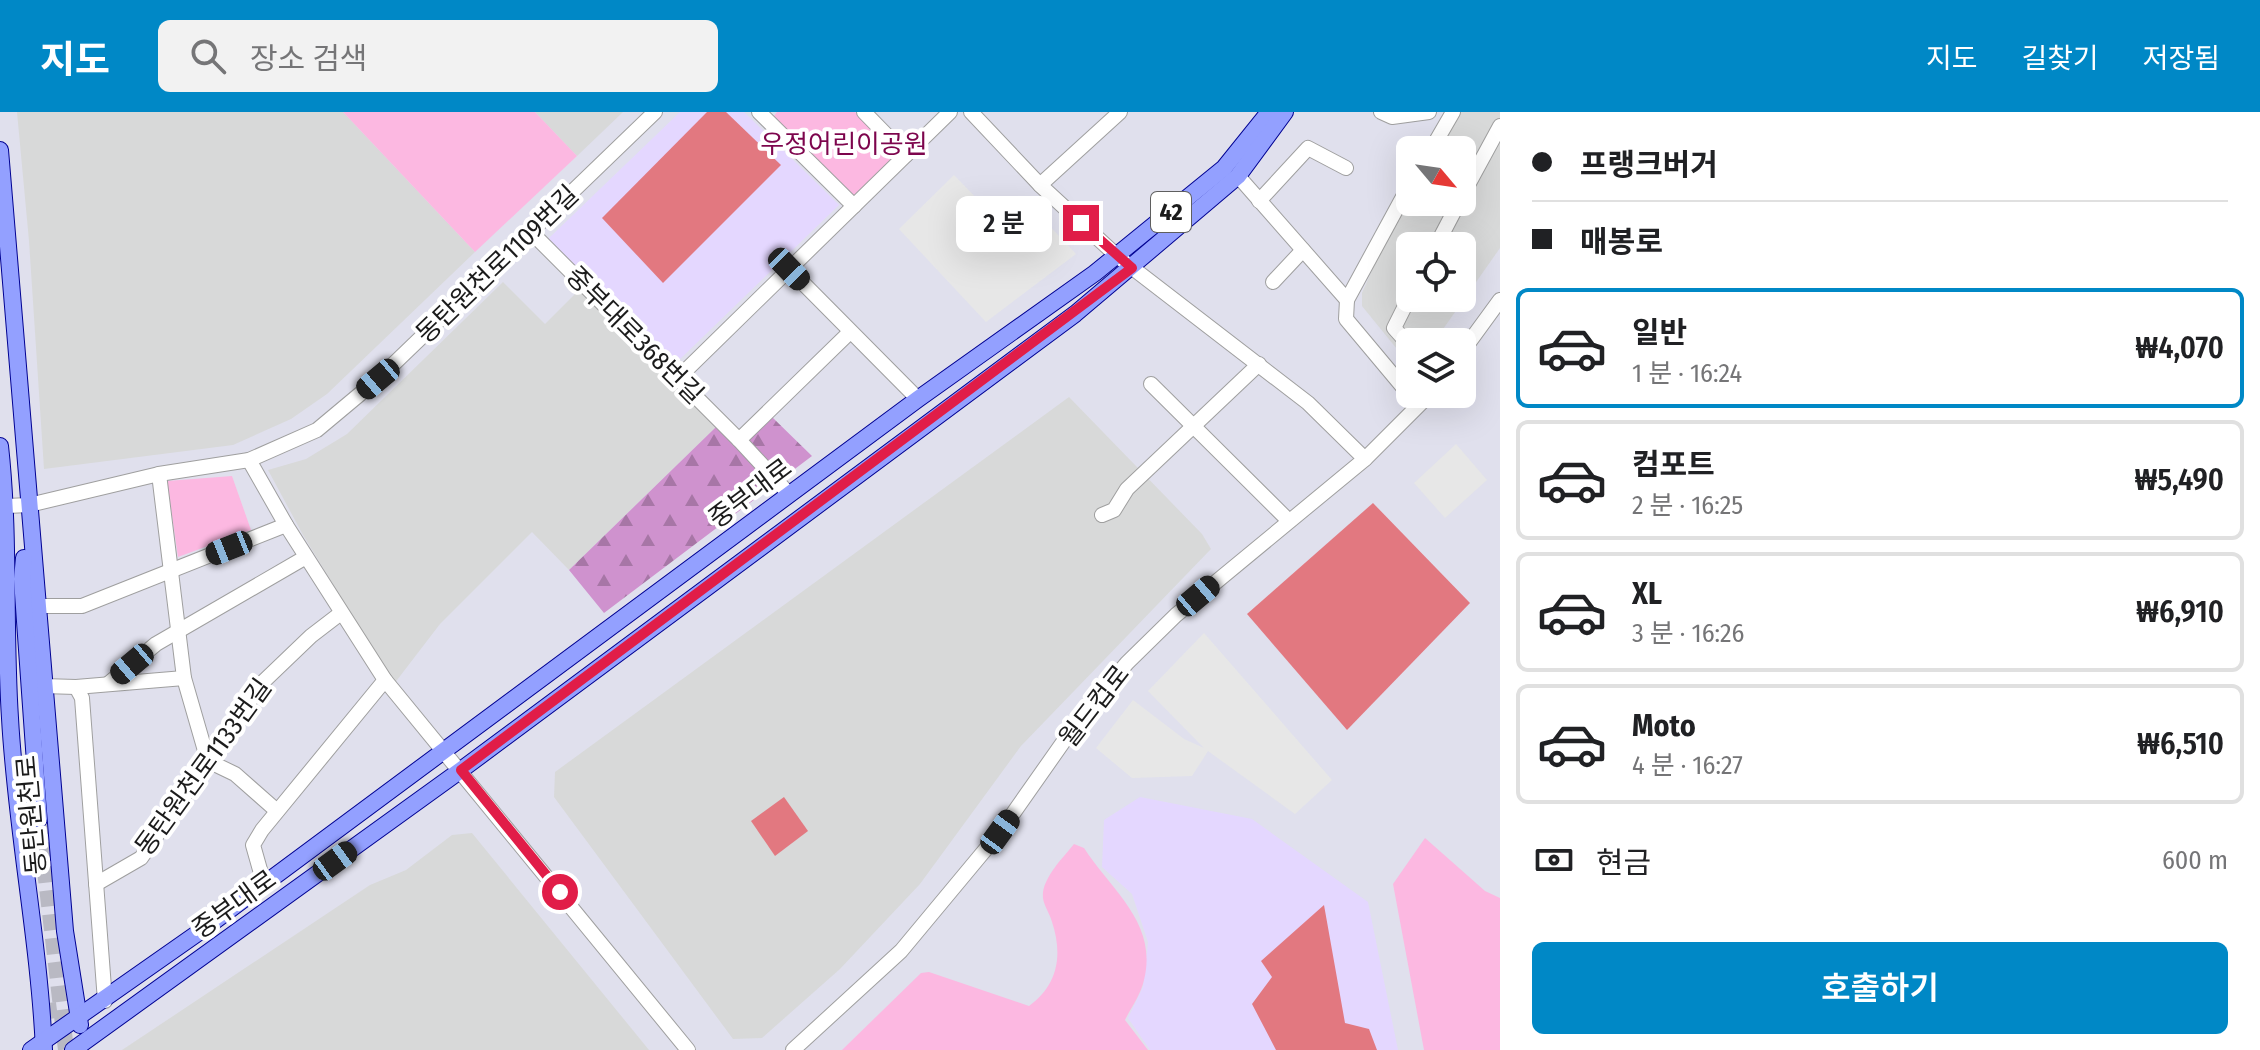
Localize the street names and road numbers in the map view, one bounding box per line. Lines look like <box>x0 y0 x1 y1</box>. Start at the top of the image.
street label: 동탄원천로1109번길 <box>410 179 585 350</box>
road number: 42 <box>1151 192 1191 232</box>
street label: 중부대로368번길 <box>560 260 710 410</box>
street label: 중부대로 <box>703 452 798 535</box>
street label: 월드컵로 <box>1053 659 1136 754</box>
street label: 동탄원천로1133번길 <box>129 673 278 862</box>
street label: 동탄원천로 <box>11 754 52 876</box>
street label: 중부대로 <box>186 864 282 945</box>

